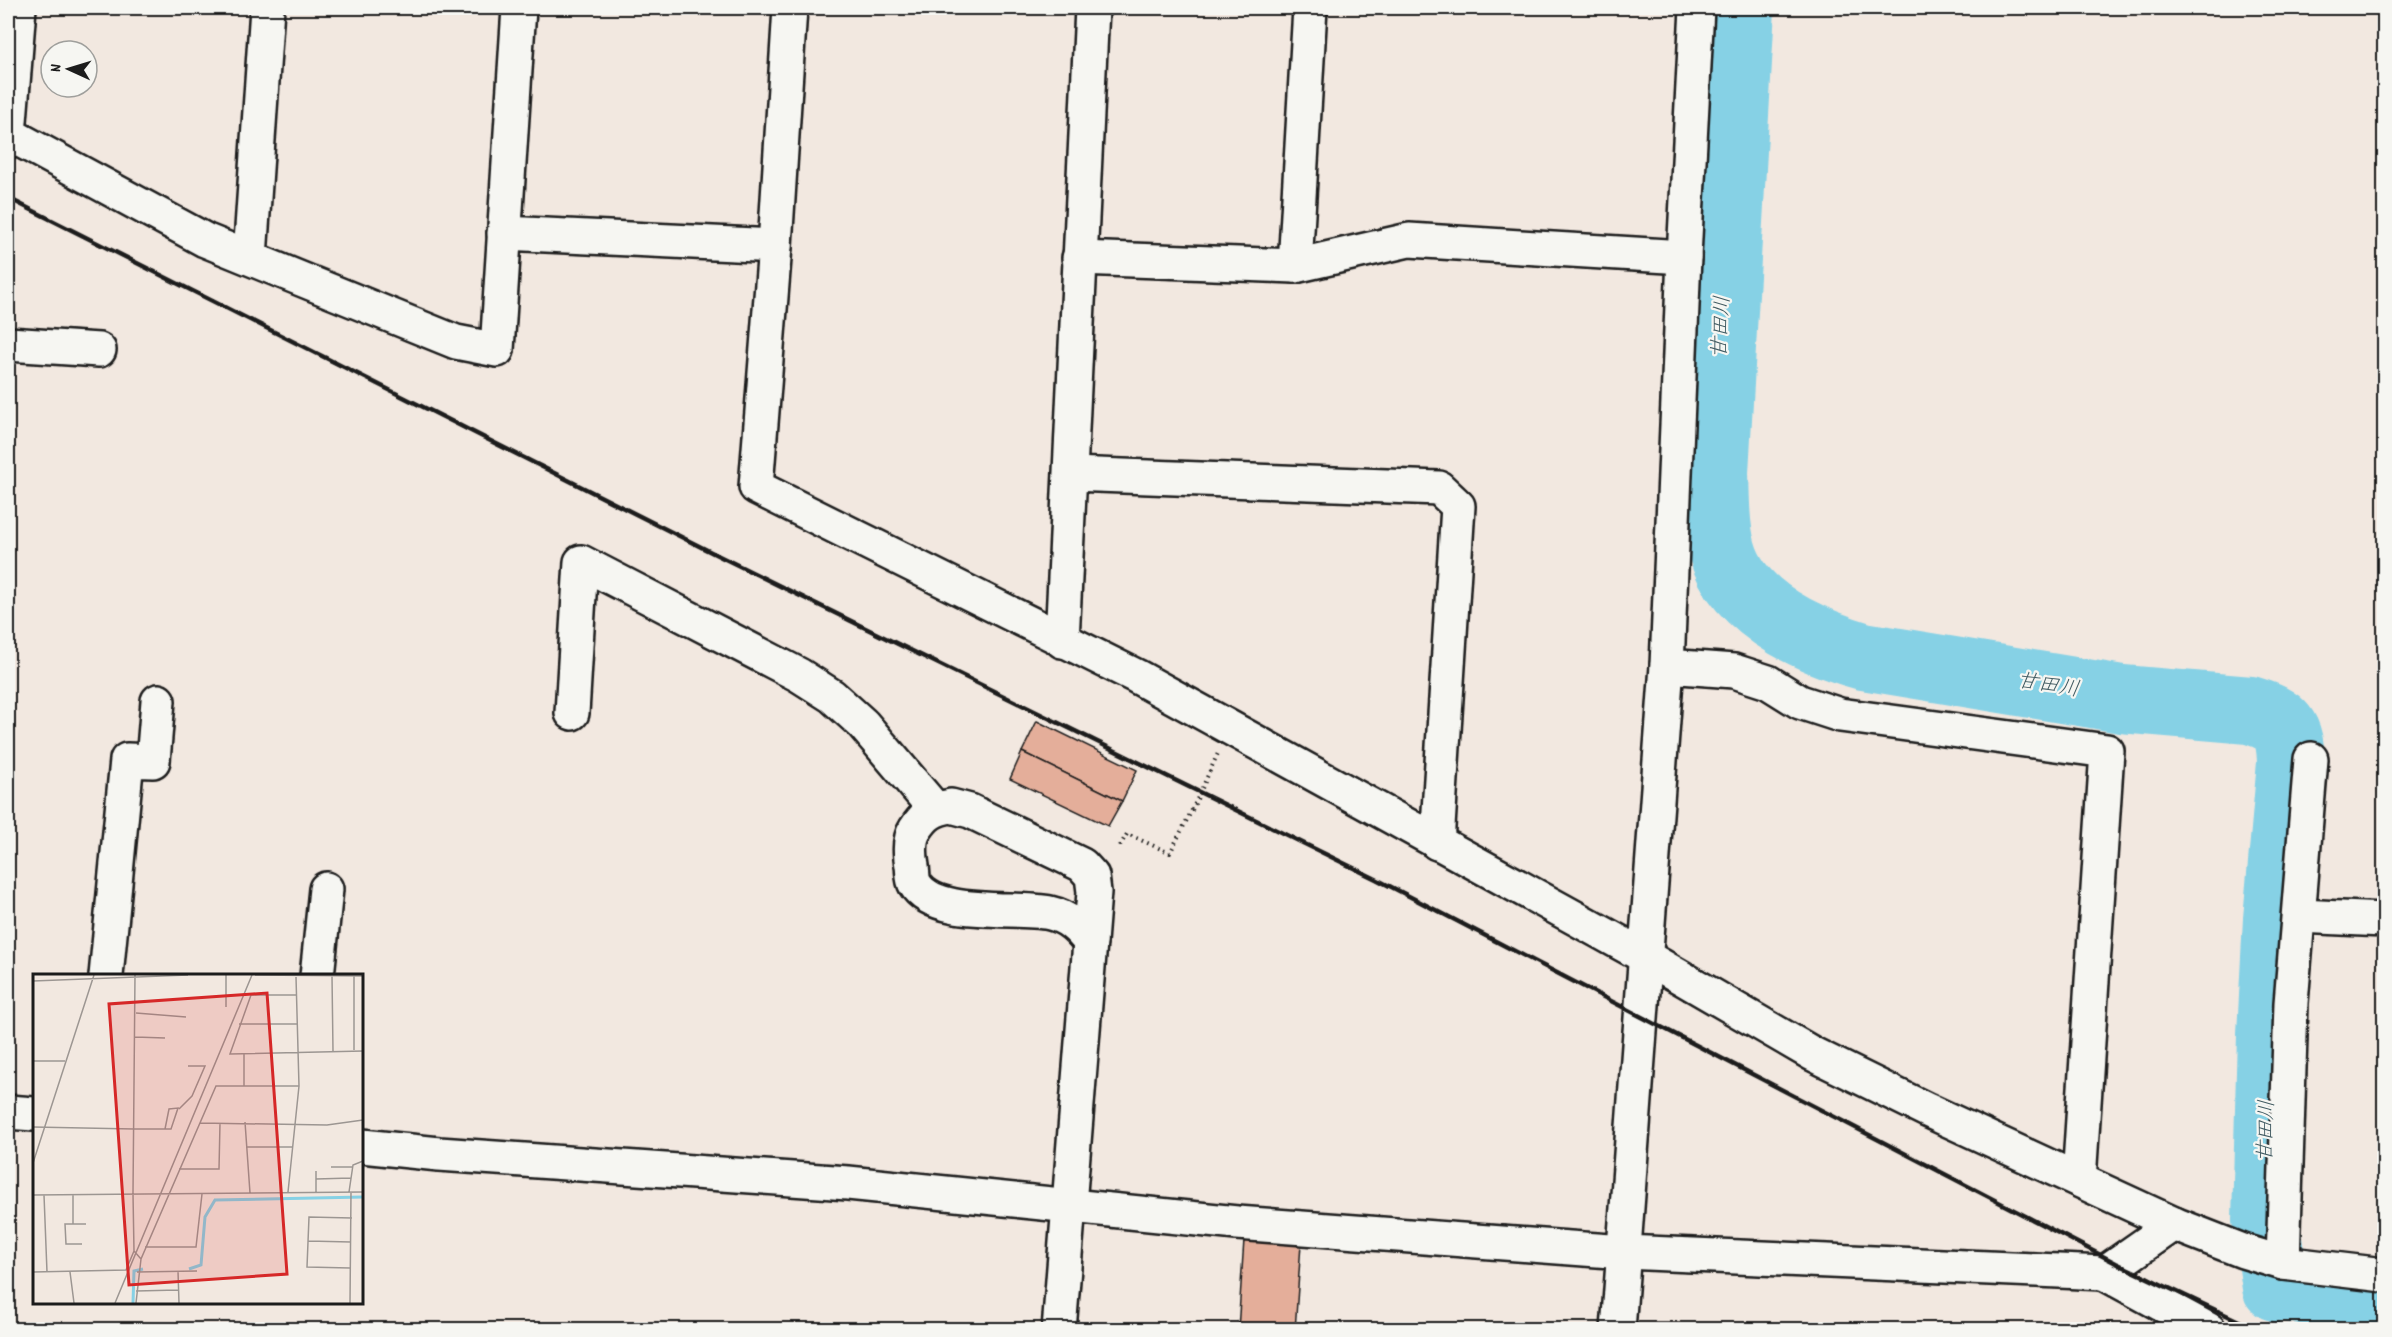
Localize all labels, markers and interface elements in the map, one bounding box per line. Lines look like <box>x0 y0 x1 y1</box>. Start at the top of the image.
north arrow <box>39 39 99 99</box>
text: N <box>45 63 68 73</box>
water label: 甘田川 <box>1706 295 1740 359</box>
water label: 甘田川 <box>2015 667 2081 707</box>
inset map <box>33 974 363 1304</box>
water label: 甘田川 <box>2252 1099 2284 1163</box>

